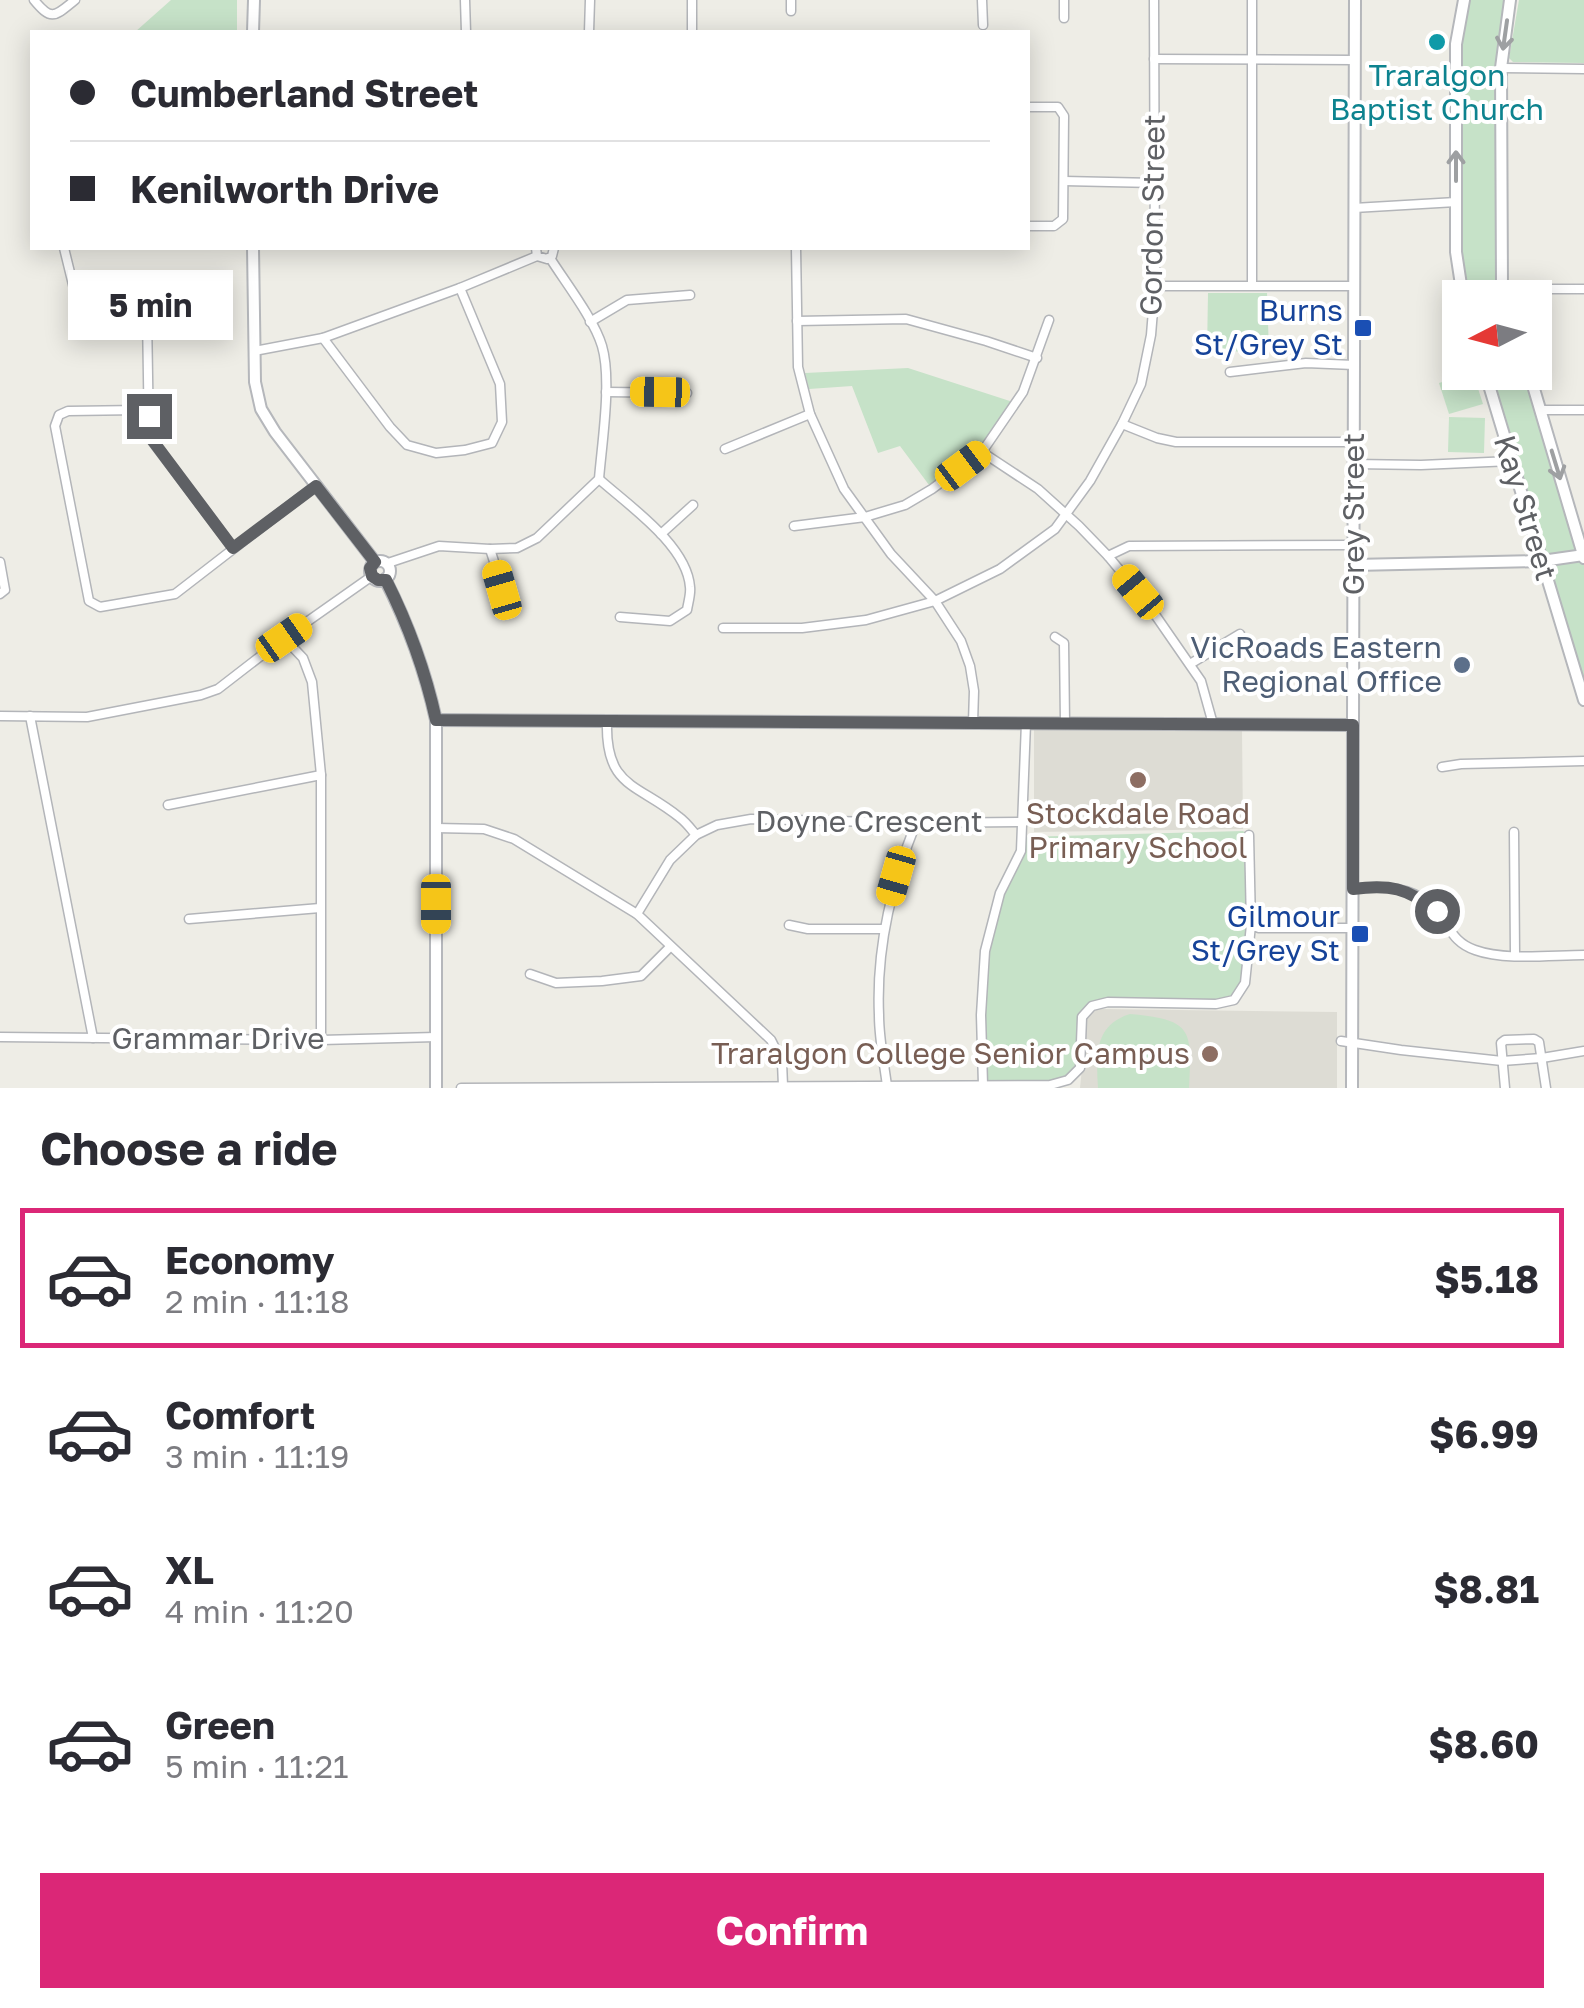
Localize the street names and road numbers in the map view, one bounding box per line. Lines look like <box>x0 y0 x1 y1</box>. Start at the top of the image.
street label: Gordon Street <box>1132 114 1172 316</box>
street label: Kay Street <box>1487 431 1565 585</box>
street label: Grey Street <box>1335 433 1371 595</box>
street label: Doyne Crescent <box>755 803 983 839</box>
street label: Grammar Drive <box>111 1020 325 1056</box>

